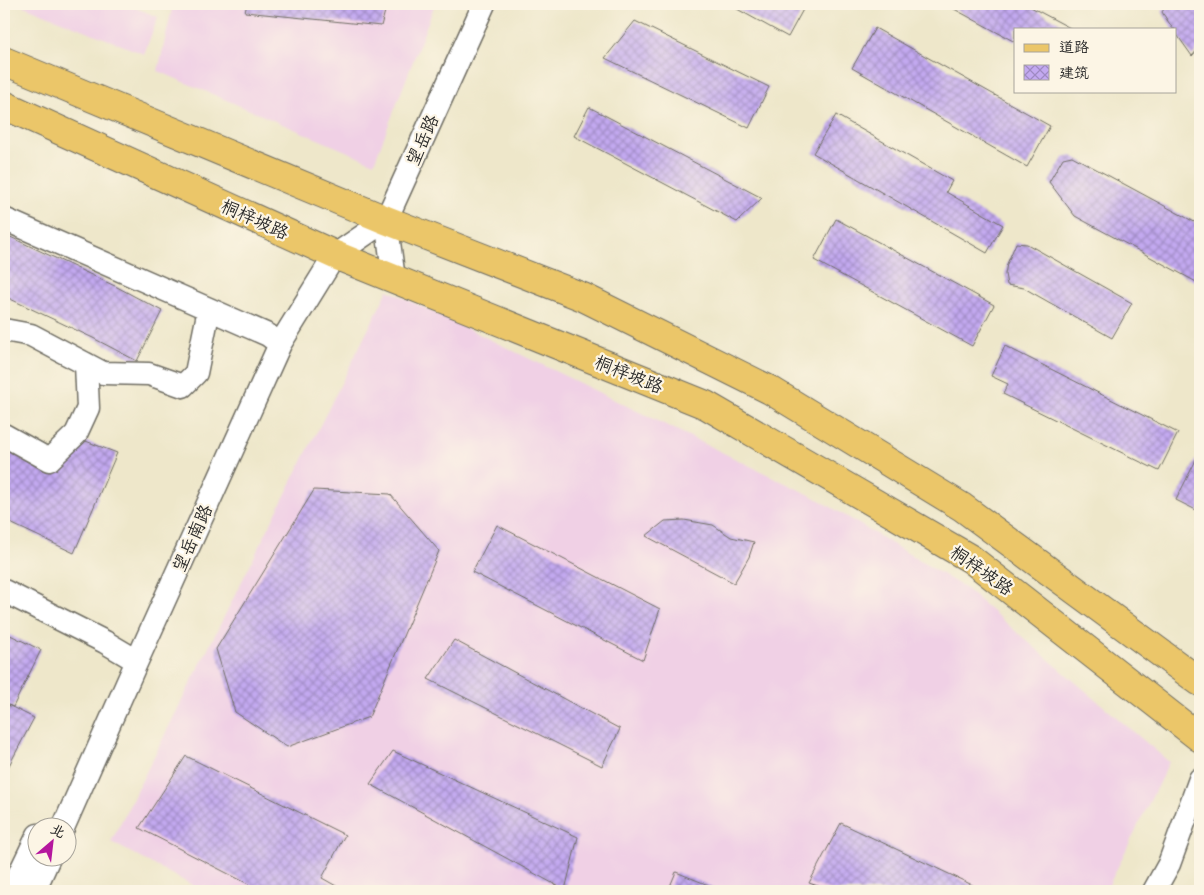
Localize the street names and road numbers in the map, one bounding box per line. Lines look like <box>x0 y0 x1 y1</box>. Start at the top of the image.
street label: 望岳路 <box>400 110 444 170</box>
street label: 桐梓坡路 <box>217 193 293 245</box>
street label: 桐梓坡路 <box>591 349 667 399</box>
street label: 望岳南路 <box>166 500 218 576</box>
street label: 桐梓坡路 <box>945 539 1019 601</box>

